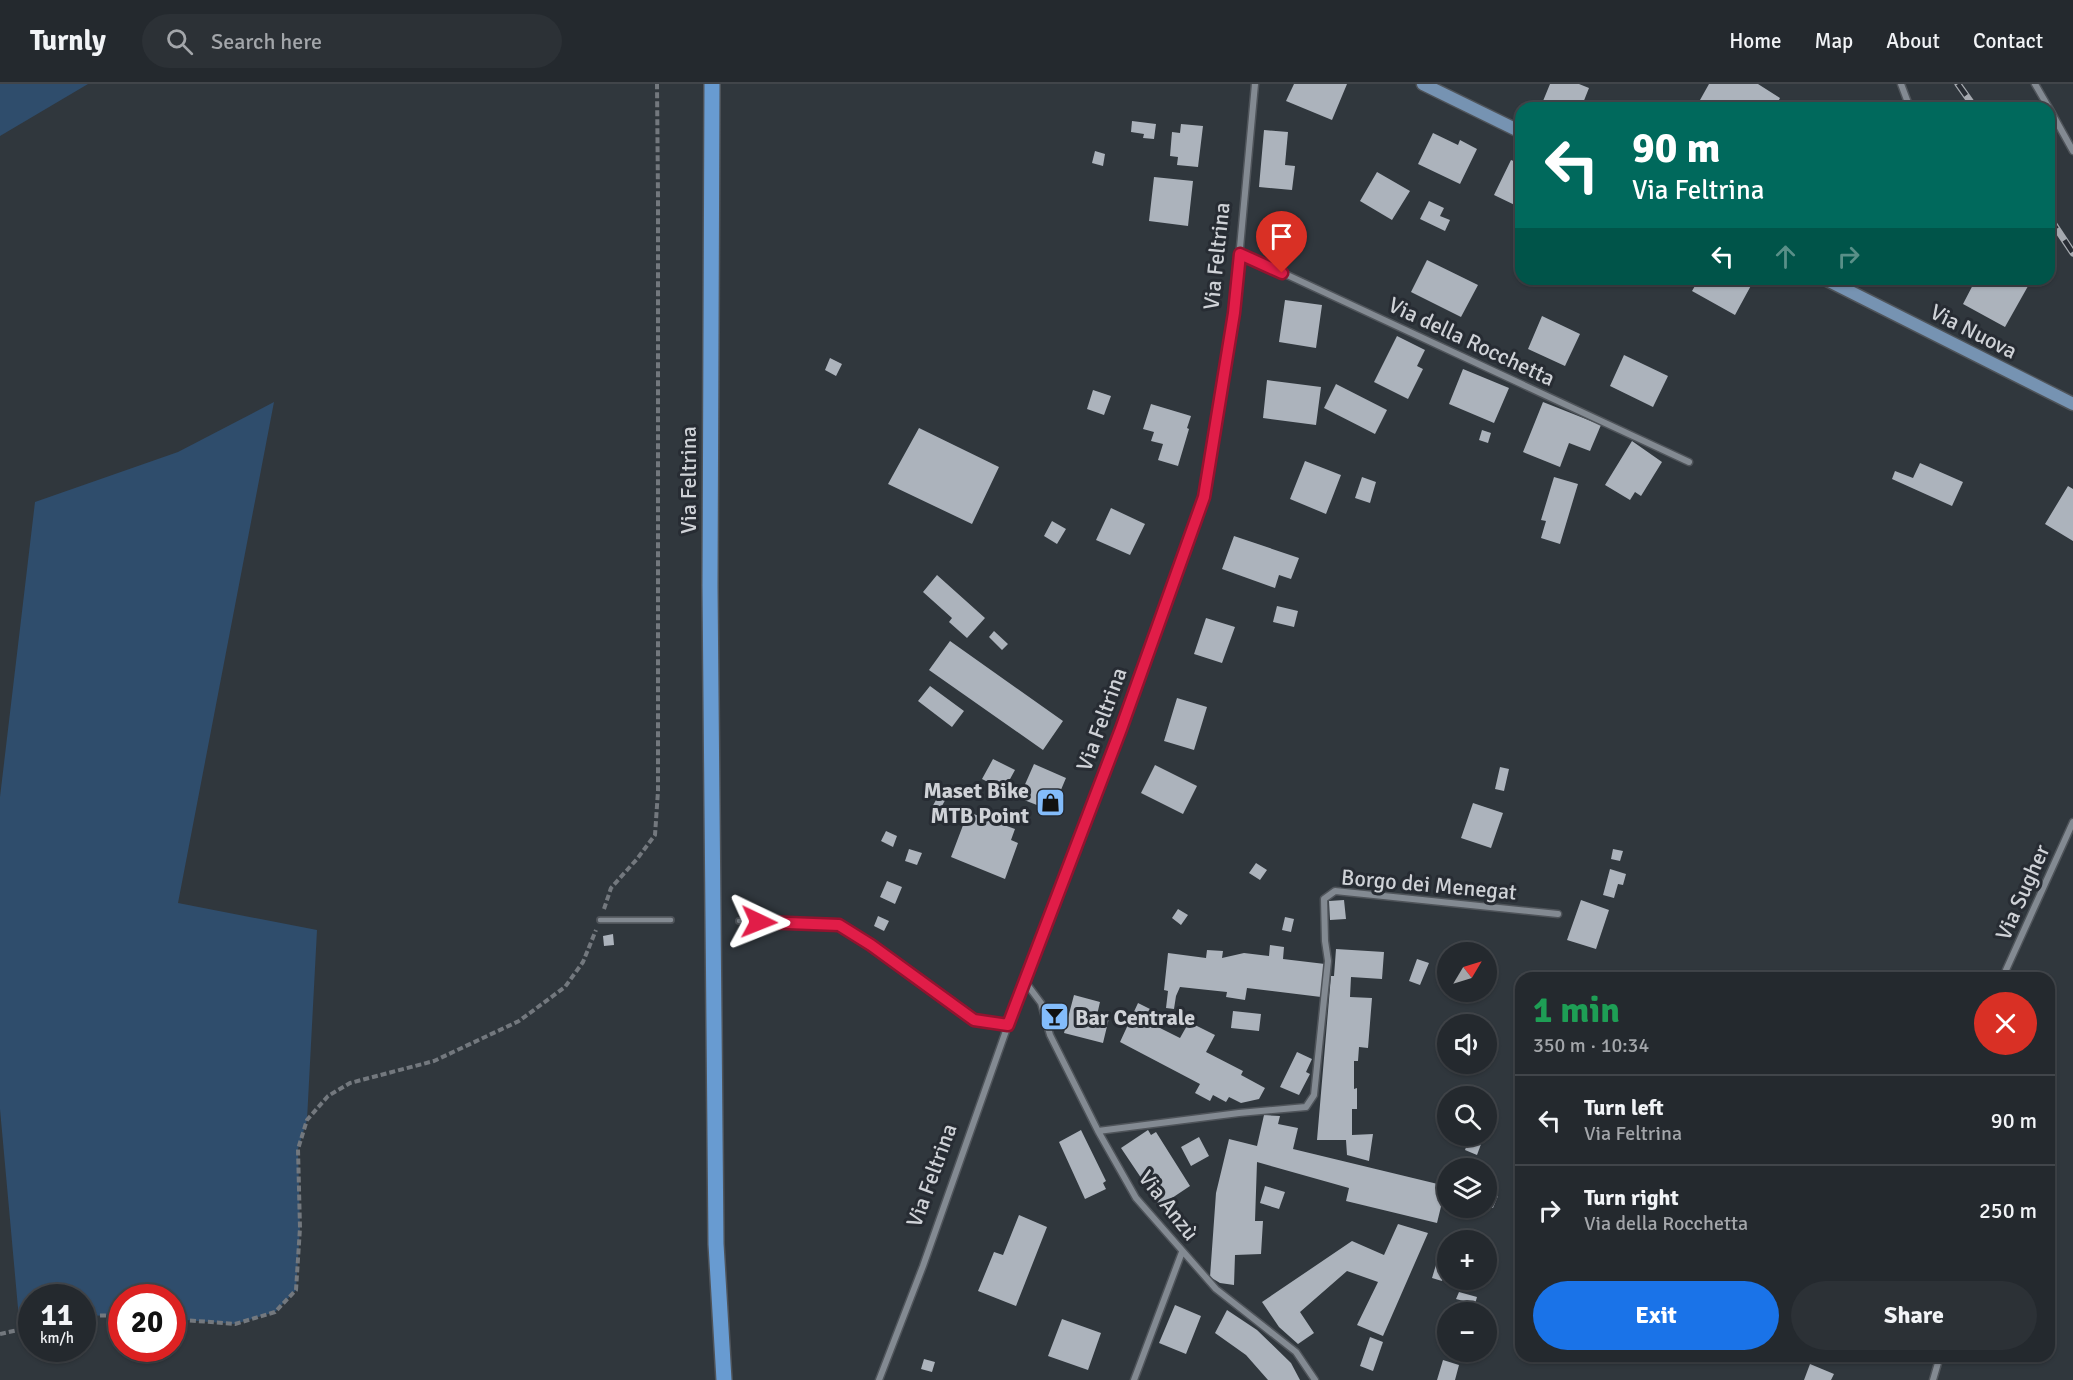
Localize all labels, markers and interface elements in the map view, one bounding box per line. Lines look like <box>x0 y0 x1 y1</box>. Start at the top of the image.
search box <box>142 14 562 68</box>
text: Turnly <box>30 24 106 58</box>
icon: search <box>163 25 196 58</box>
text: Search here <box>211 28 322 55</box>
text: Home <box>1729 28 1782 54</box>
text: Map <box>1815 28 1853 54</box>
text: About <box>1886 28 1940 54</box>
text: Contact <box>1973 28 2043 54</box>
text: 90 m <box>1632 123 1721 174</box>
icon: left <box>1533 126 1611 204</box>
text: Via Feltrina <box>1632 174 1764 207</box>
street label: Via Feltrina <box>1197 201 1236 311</box>
pin <box>1256 211 1307 273</box>
icon: arrive <box>1265 220 1298 253</box>
icon: left <box>1706 240 1739 273</box>
icon: ahead <box>1769 240 1802 273</box>
icon: right <box>1832 240 1865 273</box>
street label: Via della Rocchetta <box>1384 291 1559 392</box>
street label: Via Nuova <box>1926 298 2022 365</box>
street label: Via Feltrina <box>675 426 702 534</box>
street label: Via Feltrina <box>1070 664 1133 774</box>
place label: Maset Bike MTB Point <box>923 777 1029 829</box>
shop icon: Maset Bike MTB Point <box>1034 787 1066 819</box>
street label: Via Sugher <box>1989 840 2055 944</box>
street label: Borgo dei Menegat <box>1340 863 1518 906</box>
position arrow <box>727 890 791 954</box>
north arrow <box>1437 942 1497 1002</box>
map controls <box>1437 942 1497 1362</box>
text: 1 min <box>1533 988 1620 1033</box>
button: close <box>1974 992 2037 1055</box>
bar icon: Bar Centrale <box>1038 1001 1070 1033</box>
place label: Bar Centrale <box>1075 1004 1195 1031</box>
button: sound <box>1437 1014 1497 1074</box>
text: 350 m · 10:34 <box>1533 1033 1649 1058</box>
button: search <box>1437 1086 1497 1146</box>
text: Turn left <box>1584 1094 1664 1121</box>
icon: left <box>1533 1104 1566 1137</box>
text: 90 m <box>1991 1107 2037 1134</box>
street label: Via Feltrina <box>900 1120 963 1230</box>
text: Via Feltrina <box>1584 1121 1682 1146</box>
button: layers <box>1437 1158 1497 1218</box>
street label: Via Anzù <box>1133 1165 1204 1246</box>
text: Turn right <box>1584 1184 1679 1211</box>
icon: right <box>1533 1194 1566 1227</box>
text: 250 m <box>1979 1197 2037 1224</box>
text: Via della Rocchetta <box>1584 1211 1748 1236</box>
button: + <box>1437 1230 1497 1290</box>
button: Exit <box>1533 1281 1779 1350</box>
button: Share <box>1791 1281 2037 1350</box>
speed limit sign: 20 <box>108 1284 186 1362</box>
text: 11 <box>41 1297 73 1334</box>
button: − <box>1437 1302 1497 1362</box>
text: km/h <box>40 1329 74 1347</box>

